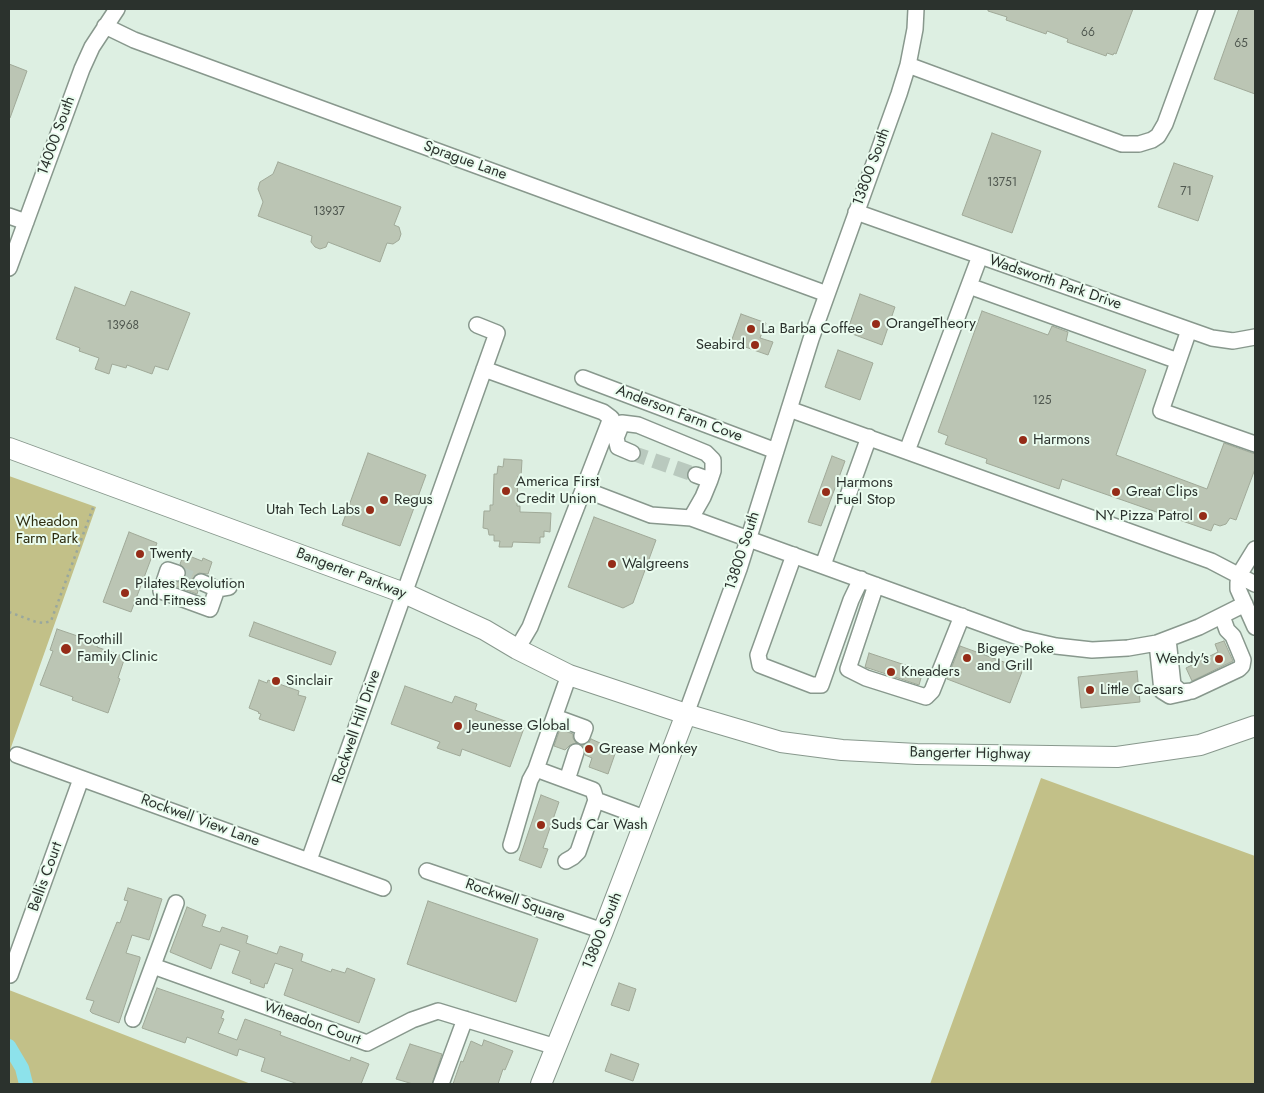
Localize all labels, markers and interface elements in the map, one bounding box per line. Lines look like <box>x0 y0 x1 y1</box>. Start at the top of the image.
house number: 66 <box>1081 26 1095 40</box>
house number: 65 <box>1234 37 1248 51</box>
street label: 14000 South <box>34 94 80 178</box>
street label: 13800 South <box>850 126 894 208</box>
street label: Sprague Lane <box>421 138 509 184</box>
house number: 13751 <box>987 176 1017 190</box>
house number: 71 <box>1180 185 1192 199</box>
house number: 13937 <box>313 205 345 219</box>
street label: Wadsworth Park Drive <box>986 252 1124 314</box>
place label: OrangeTheory <box>886 315 976 333</box>
marker: OrangeTheory <box>870 318 882 330</box>
house number: 13968 <box>107 319 139 333</box>
place label: La Barba Coffee <box>761 320 863 338</box>
marker: La Barba Coffee <box>745 323 757 335</box>
place label: Seabird <box>696 336 745 354</box>
marker: Seabird <box>749 339 761 351</box>
street label: Anderson Farm Cove <box>613 382 745 446</box>
house number: 125 <box>1033 394 1051 408</box>
place label: Harmons <box>1033 431 1090 449</box>
marker: Harmons <box>1017 434 1029 446</box>
place label: America First Credit Union <box>516 473 599 508</box>
place label: Harmons Fuel Stop <box>836 474 895 509</box>
place label: Great Clips <box>1126 483 1198 501</box>
marker: America First Credit Union <box>500 485 512 497</box>
marker: Harmons Fuel Stop <box>820 486 832 498</box>
marker: Great Clips <box>1110 486 1122 498</box>
place label: Regus <box>394 491 433 509</box>
marker: Regus <box>378 494 390 506</box>
place label: Utah Tech Labs <box>266 501 360 519</box>
marker: Utah Tech Labs <box>364 504 376 516</box>
place label: NY Pizza Patrol <box>1095 507 1193 525</box>
street label: 13800 South <box>722 510 764 592</box>
marker: NY Pizza Patrol <box>1197 510 1209 522</box>
park label: Wheadon Farm Park <box>16 513 78 548</box>
place label: Twenty <box>150 545 192 563</box>
street label: Bangerter Parkway <box>293 545 409 603</box>
marker: Twenty <box>134 548 146 560</box>
place label: Walgreens <box>622 555 689 573</box>
marker: Walgreens <box>606 558 618 570</box>
place label: Pilates Revolution and Fitness <box>135 575 245 610</box>
marker: Pilates Revolution and Fitness <box>119 587 131 599</box>
place label: Foothill Family Clinic <box>77 631 158 666</box>
place label: Bigeye Poke and Grill <box>977 640 1054 675</box>
marker: Foothill Family Clinic <box>59 642 73 656</box>
place label: Wendy's <box>1156 650 1209 668</box>
marker: Bigeye Poke and Grill <box>961 652 973 664</box>
marker: Wendy's <box>1213 653 1225 665</box>
place label: Kneaders <box>901 663 960 681</box>
marker: Kneaders <box>885 666 897 678</box>
street label: Rockwell Hill Drive <box>329 668 385 786</box>
place label: Sinclair <box>286 672 333 690</box>
marker: Sinclair <box>270 675 282 687</box>
place label: Little Caesars <box>1100 681 1183 699</box>
marker: Little Caesars <box>1084 684 1096 696</box>
place label: Jeunesse Global <box>468 717 570 735</box>
marker: Jeunesse Global <box>452 720 464 732</box>
place label: Grease Monkey <box>599 740 697 758</box>
marker: Grease Monkey <box>583 743 595 755</box>
street label: Bangerter Highway <box>909 744 1031 764</box>
street label: Rockwell View Lane <box>138 791 262 851</box>
place label: Suds Car Wash <box>551 816 648 834</box>
marker: Suds Car Wash <box>535 819 547 831</box>
street label: Bellis Court <box>25 840 67 914</box>
street label: Rockwell Square <box>463 876 567 926</box>
street label: 13800 South <box>579 890 627 972</box>
street label: Wheadon Court <box>261 998 363 1050</box>

